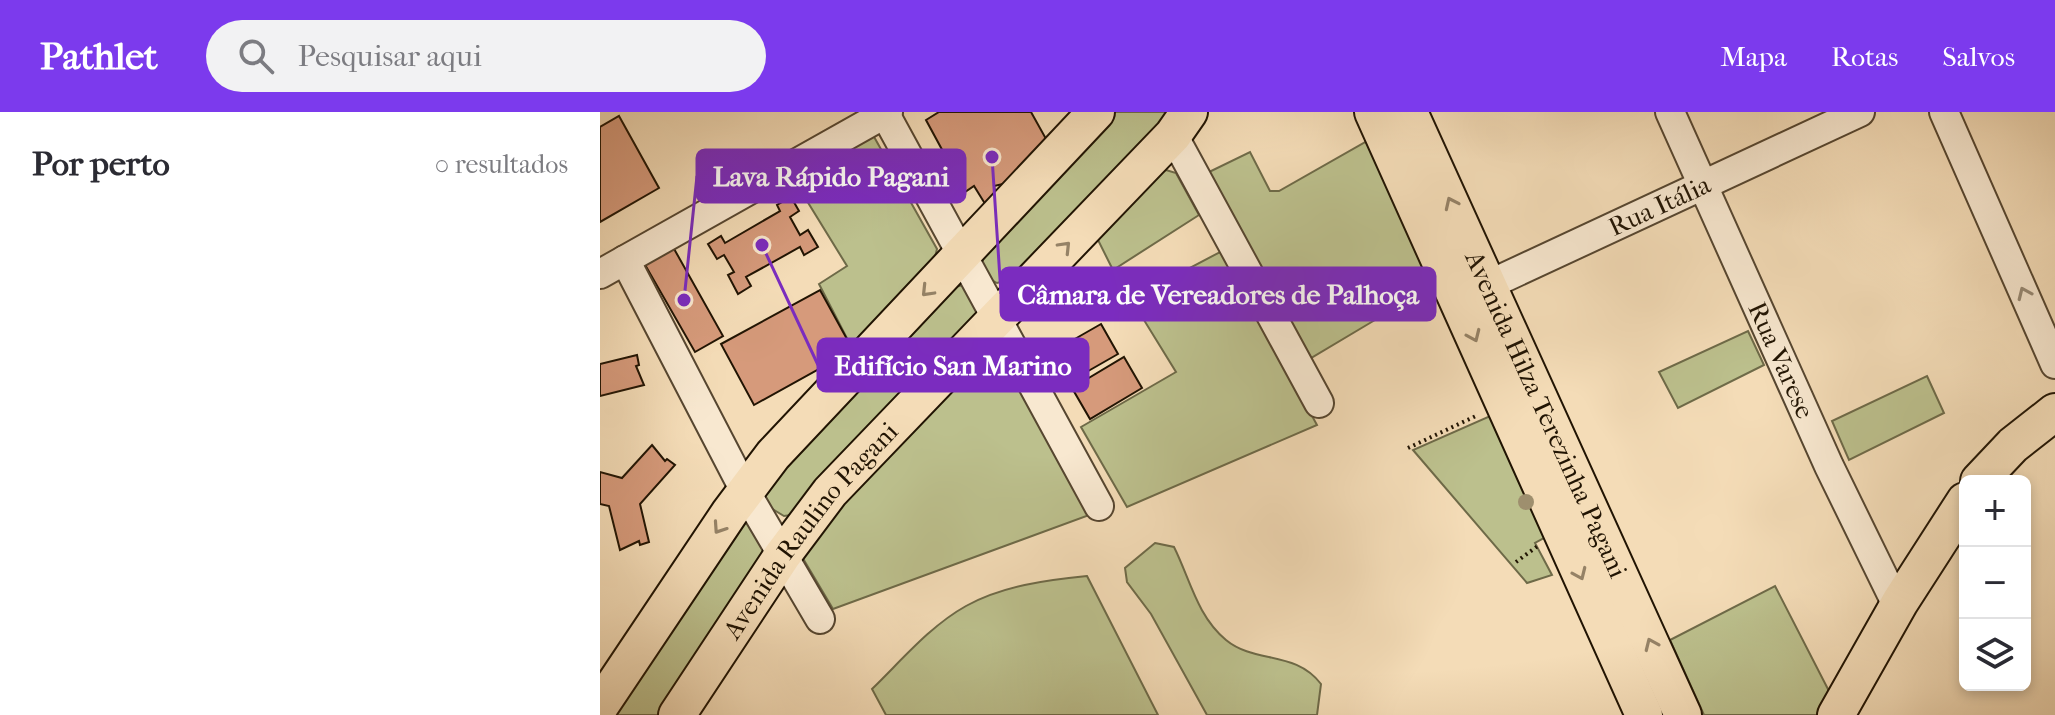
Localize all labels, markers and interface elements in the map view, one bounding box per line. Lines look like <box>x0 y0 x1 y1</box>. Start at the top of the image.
search box <box>206 20 766 92</box>
text: Pathlet <box>40 34 158 79</box>
icon: search <box>234 34 278 78</box>
text: Pesquisar aqui <box>298 39 482 74</box>
text: Mapa <box>1720 40 1787 73</box>
text: Rotas <box>1831 40 1898 73</box>
text: Salvos <box>1942 40 2015 73</box>
text: Por perto <box>32 144 170 184</box>
text: 0 resultados <box>435 149 568 180</box>
callout: Lava Rápido Pagani <box>697 150 965 202</box>
text: Lava Rápido Pagani <box>713 160 950 193</box>
street label: Rua Itália <box>1604 168 1716 243</box>
one-way arrow <box>1445 197 1461 212</box>
one-way arrow <box>1056 242 1070 256</box>
street label: Avenida Hilza Terezinha Pagani <box>1458 245 1634 583</box>
callout: Câmara de Vereadores de Palhoça <box>1001 268 1435 320</box>
text: Câmara de Vereadores de Palhoça <box>1017 278 1420 312</box>
one-way arrow <box>922 281 936 296</box>
one-way arrow <box>2017 286 2033 301</box>
street label: Rua Varese <box>1741 297 1821 424</box>
one-way arrow <box>1465 328 1481 342</box>
callout: Edifício San Marino <box>818 339 1088 391</box>
text: Edifício San Marino <box>834 349 1072 382</box>
street label: Avenida Raulino Pagani <box>716 416 905 646</box>
map controls <box>1959 475 2031 691</box>
button: + <box>1959 475 2031 547</box>
one-way arrow <box>714 519 729 534</box>
button: − <box>1959 547 2031 619</box>
one-way arrow <box>1571 565 1587 580</box>
button: layers <box>1959 619 2031 691</box>
one-way arrow <box>1645 638 1661 652</box>

